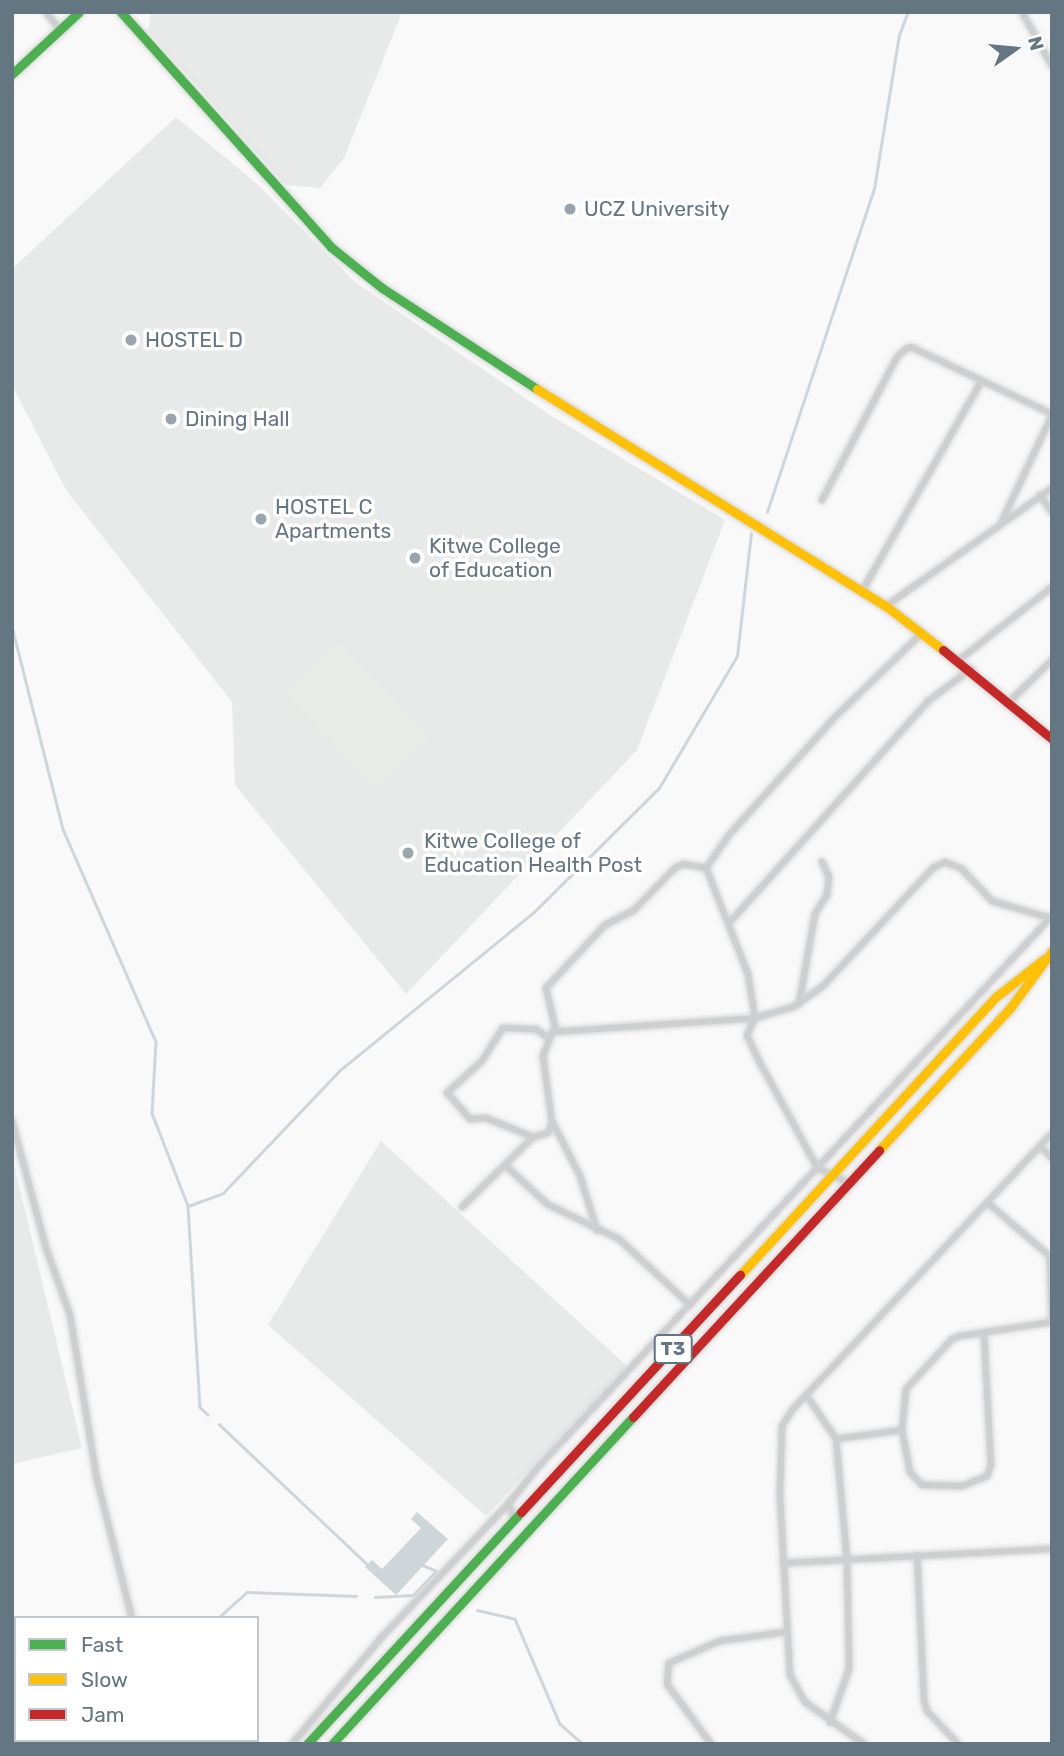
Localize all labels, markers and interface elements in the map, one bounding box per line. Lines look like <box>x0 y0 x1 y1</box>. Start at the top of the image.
north arrow <box>980 14 1050 84</box>
text: N <box>1023 34 1049 53</box>
place label: UCZ University <box>584 196 730 222</box>
marker: UCZ University <box>562 201 578 217</box>
place label: HOSTEL D <box>145 327 243 353</box>
marker: HOSTEL D <box>123 332 139 348</box>
place label: Dining Hall <box>185 406 290 432</box>
marker: Dining Hall <box>163 411 179 427</box>
place label: HOSTEL C Apartments <box>275 494 391 544</box>
marker: HOSTEL C Apartments <box>253 511 269 527</box>
place label: Kitwe College of Education <box>429 533 561 583</box>
marker: Kitwe College of Education <box>407 550 423 566</box>
place label: Kitwe College of Education Health Post <box>424 828 642 878</box>
marker: Kitwe College of Education Health Post <box>398 843 418 863</box>
road number: T3 <box>654 1334 692 1364</box>
legend <box>14 1616 259 1742</box>
text: Fast <box>81 1632 123 1657</box>
text: Slow <box>81 1667 128 1692</box>
text: Jam <box>81 1702 125 1727</box>

